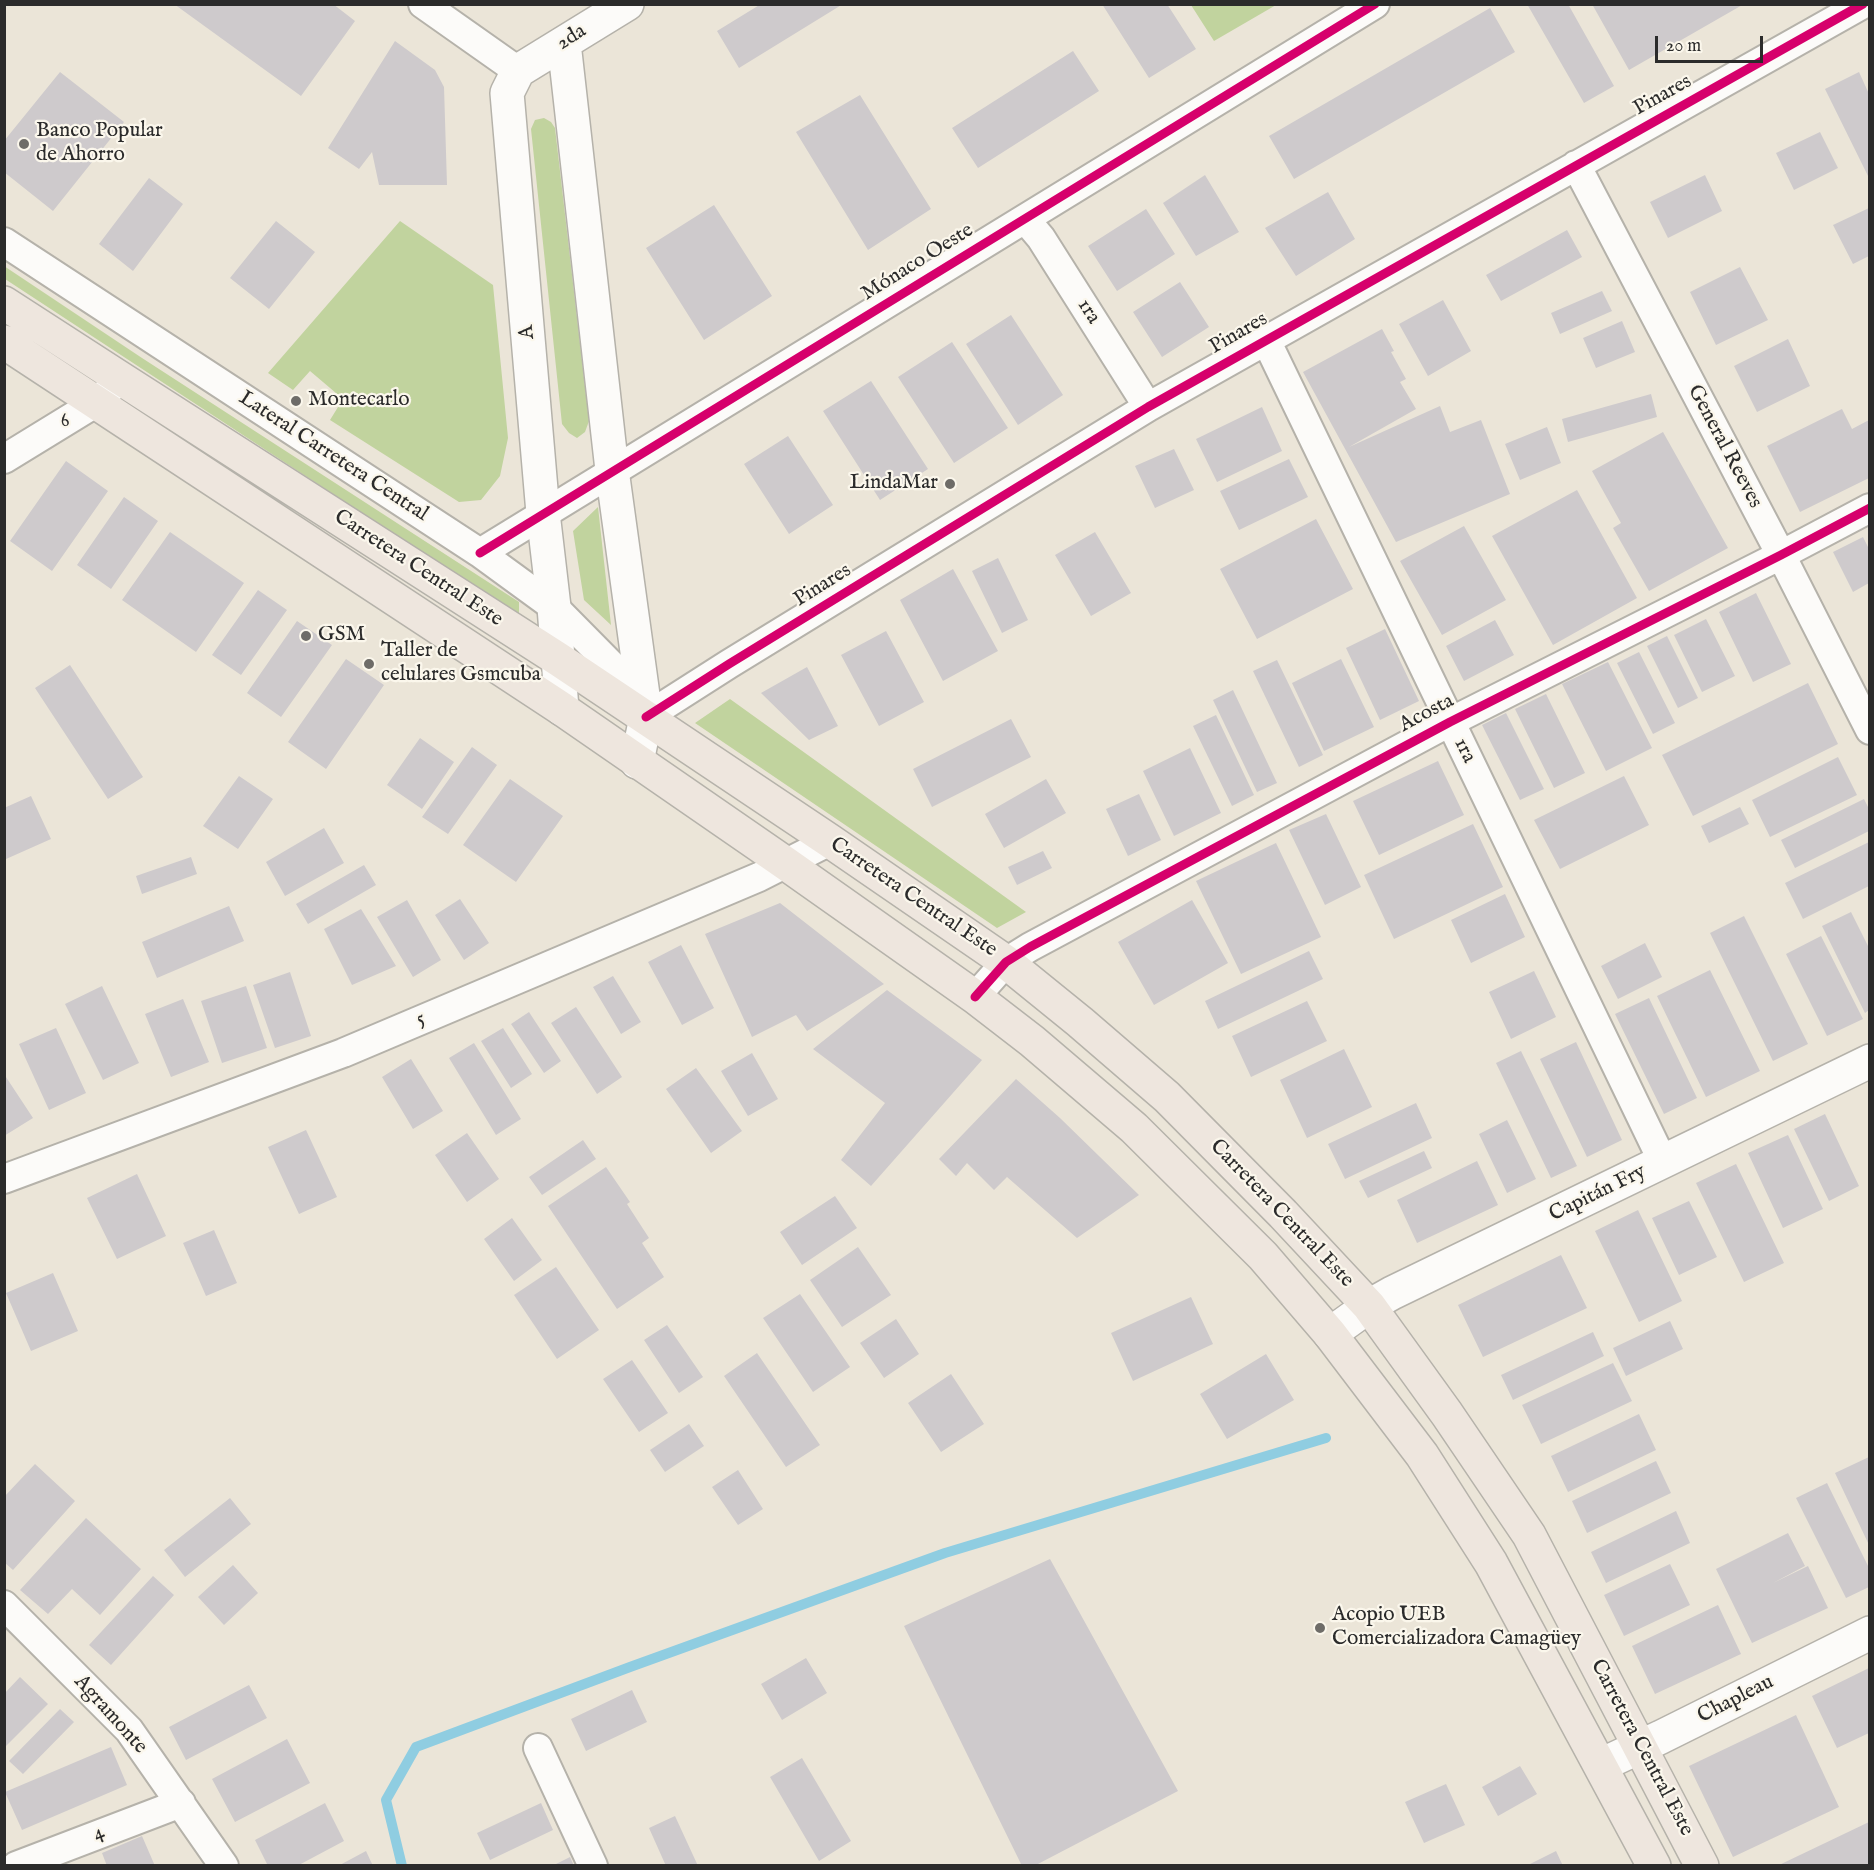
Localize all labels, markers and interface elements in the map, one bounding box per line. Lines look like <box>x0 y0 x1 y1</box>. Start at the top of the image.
street label: 2da <box>553 19 591 57</box>
scale bar <box>1658 24 1766 62</box>
text: 20 m <box>1666 35 1701 58</box>
street label: Pinares <box>1629 70 1697 122</box>
place label: Banco Popular de Ahorro <box>36 119 163 169</box>
marker: Banco Popular de Ahorro <box>17 137 31 151</box>
street label: Mónaco Oeste <box>857 219 979 307</box>
street label: 1ra <box>1071 295 1105 329</box>
street label: Pinares <box>1206 307 1272 361</box>
street label: A <box>515 324 541 340</box>
street label: General Reeves <box>1681 381 1767 513</box>
street label: Lateral Carretera Central <box>234 386 432 528</box>
place label: Montecarlo <box>308 388 409 414</box>
marker: Montecarlo <box>289 394 303 408</box>
street label: 6 <box>55 409 75 435</box>
place label: LindaMar <box>849 471 938 497</box>
marker: LindaMar <box>943 477 957 491</box>
street label: Carretera Central Este <box>329 505 507 633</box>
street label: Pinares <box>790 559 856 613</box>
place label: GSM <box>318 623 365 649</box>
marker: GSM <box>299 629 313 643</box>
place label: Taller de celulares Gsmcuba <box>381 639 541 689</box>
marker: Taller de celulares Gsmcuba <box>362 657 376 671</box>
street label: Acosta <box>1395 689 1459 739</box>
street label: 1ra <box>1447 734 1481 768</box>
street label: Carretera Central Este <box>825 833 1001 963</box>
street label: 5 <box>413 1007 429 1033</box>
street label: Carretera Central Este <box>1204 1135 1358 1293</box>
street label: Capitán Fry <box>1546 1160 1650 1228</box>
place label: Acopio UEB Comercializadora Camagüey <box>1332 1603 1581 1653</box>
marker: Acopio UEB Comercializadora Camagüey <box>1313 1621 1327 1635</box>
street label: Carretera Central Este <box>1584 1655 1698 1841</box>
street label: Agramonte <box>68 1670 152 1760</box>
street label: Chapleau <box>1694 1670 1778 1730</box>
street label: 4 <box>90 1820 108 1848</box>

